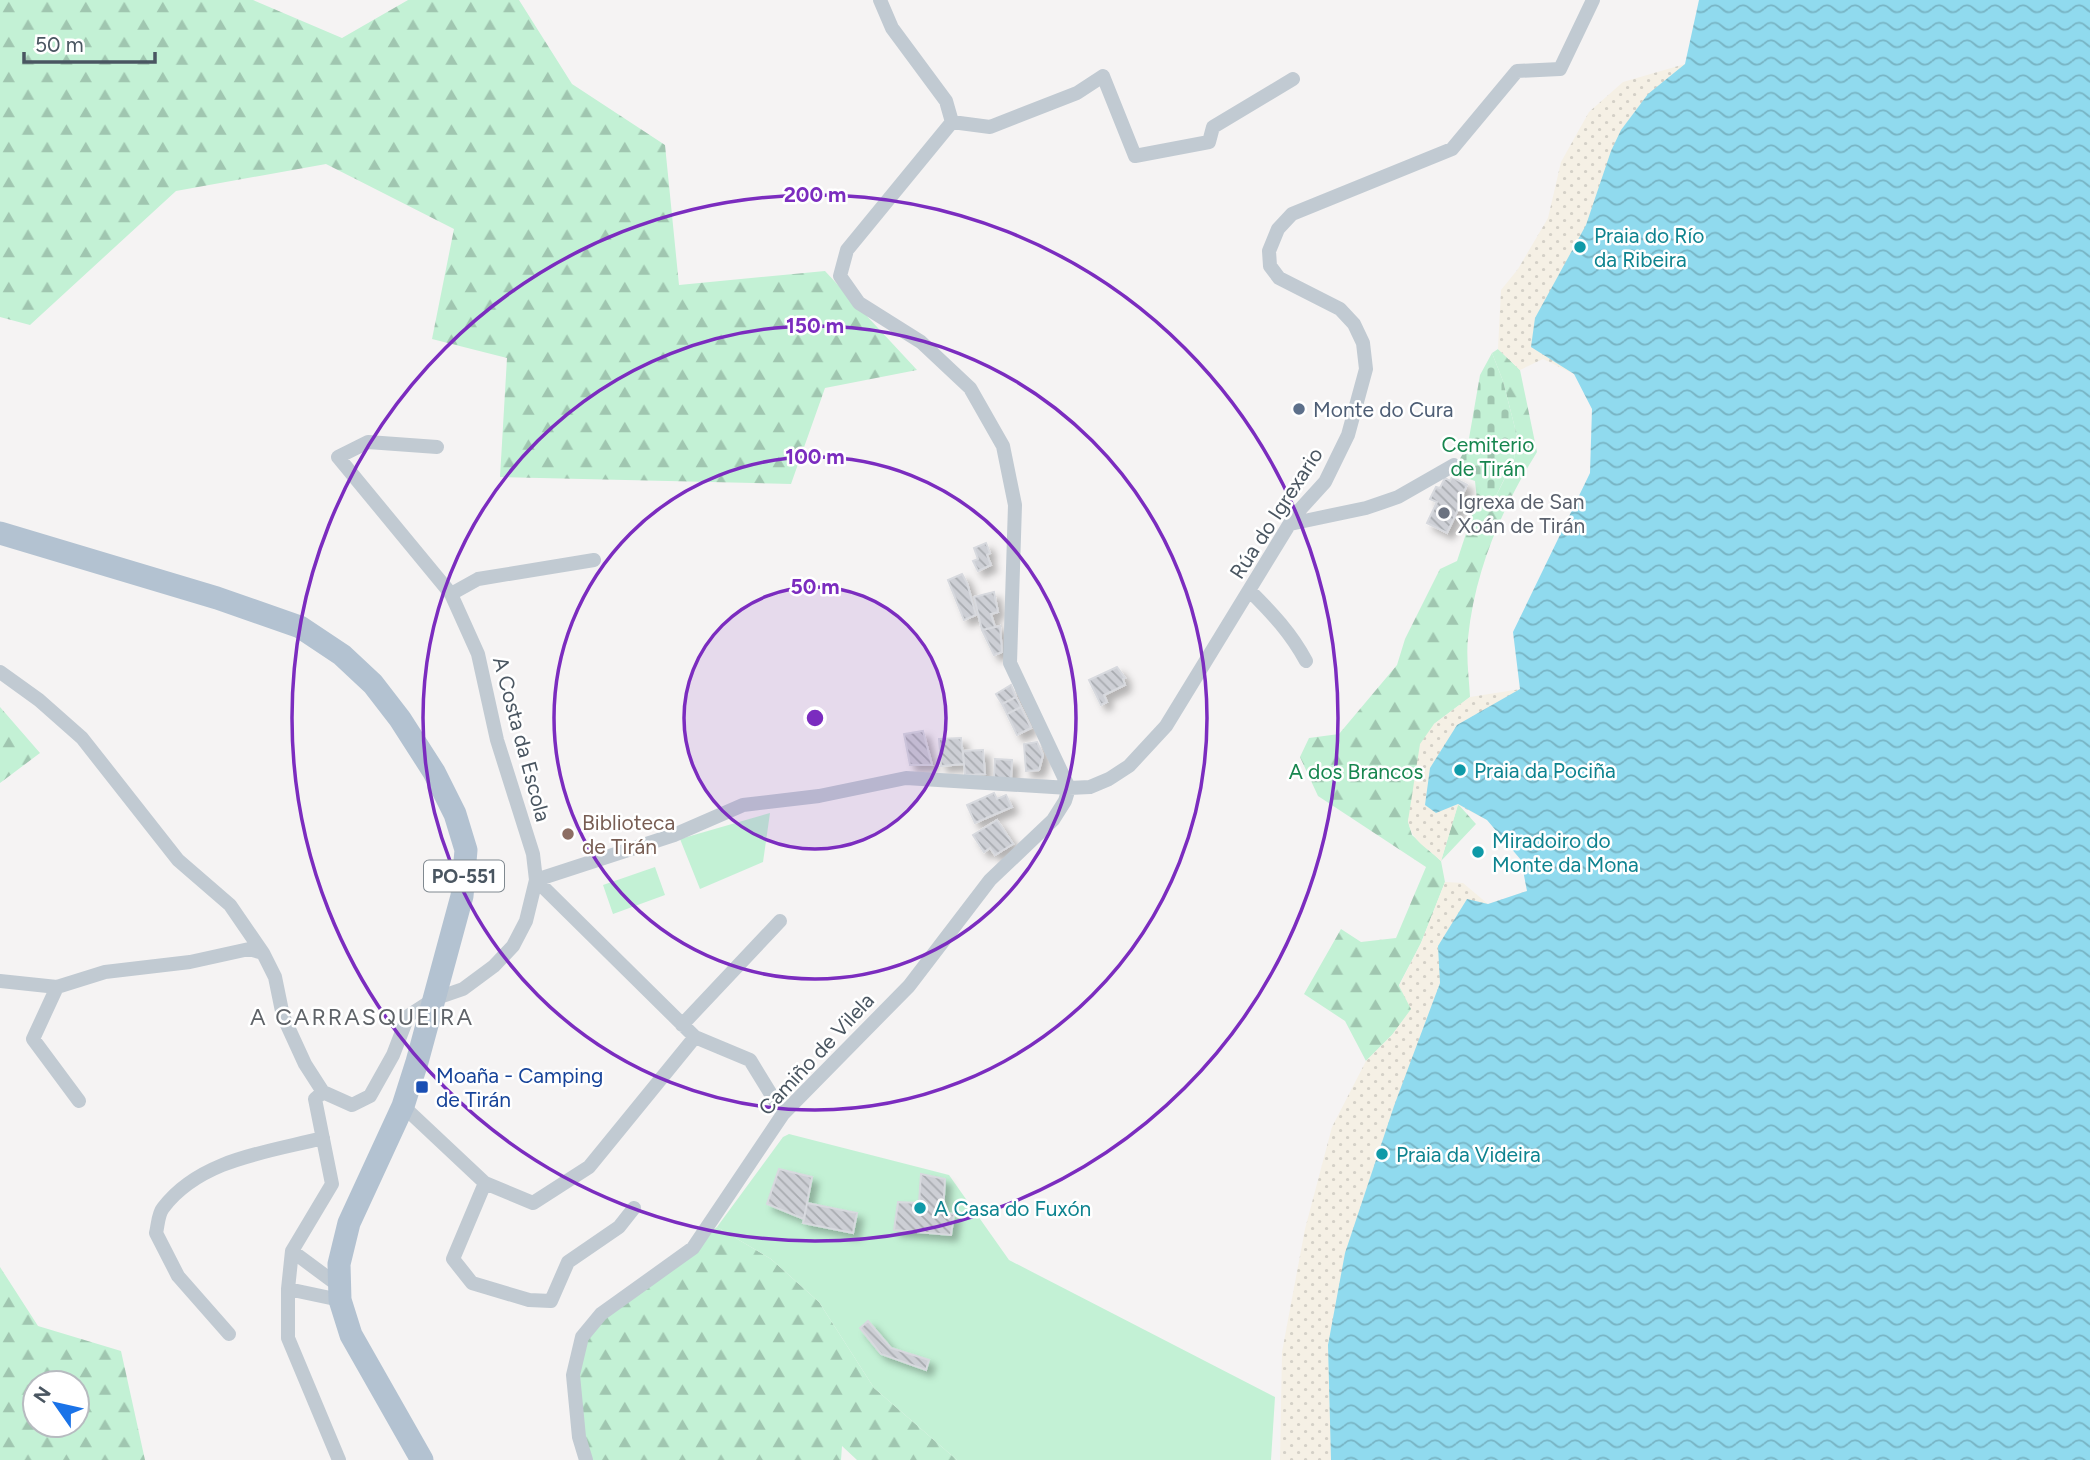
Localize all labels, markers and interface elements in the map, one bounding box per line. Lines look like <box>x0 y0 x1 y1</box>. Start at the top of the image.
scale bar <box>24 21 156 65</box>
text: 50 m <box>35 32 84 57</box>
text: 200 m <box>784 182 846 207</box>
place label: Praia do Río da Ribeira <box>1594 223 1705 272</box>
marker: Praia do Río da Ribeira <box>1572 239 1588 255</box>
text: 150 m <box>786 313 844 338</box>
place label: Monte do Cura <box>1313 397 1454 422</box>
marker: Monte do Cura <box>1291 401 1307 417</box>
park label: Cemiterio de Tirán <box>1442 432 1534 481</box>
street label: Rúa do Igrexario <box>1224 443 1328 583</box>
text: 100 m <box>785 444 845 469</box>
place label: Igrexa de San Xoán de Tirán <box>1458 489 1585 538</box>
marker: Igrexa de San Xoán de Tirán <box>1436 505 1452 521</box>
text: 50 m <box>790 574 840 599</box>
street label: A Costa da Escola <box>488 654 556 824</box>
centre of rings <box>803 706 827 730</box>
place label: Praia da Pociña <box>1474 758 1616 783</box>
park label: A dos Brancos <box>1289 759 1423 784</box>
marker: Praia da Pociña <box>1452 762 1468 778</box>
place label: Biblioteca de Tirán <box>582 810 675 859</box>
marker: Biblioteca de Tirán <box>560 826 576 842</box>
place label: Miradoiro do Monte da Mona <box>1492 828 1639 877</box>
marker: Miradoiro do Monte da Mona <box>1470 844 1486 860</box>
road number: PO-551 <box>424 860 504 891</box>
street label: Camiño de Vilela <box>753 988 879 1120</box>
district label: A CARRASQUEIRA <box>250 1003 474 1031</box>
place label: Moaña - Camping de Tirán <box>436 1063 603 1112</box>
marker: Moaña - Camping de Tirán <box>414 1079 430 1095</box>
place label: Praia da Videira <box>1396 1142 1541 1167</box>
marker: Praia da Videira <box>1374 1146 1390 1162</box>
place label: A Casa do Fuxón <box>934 1196 1091 1221</box>
marker: A Casa do Fuxón <box>912 1200 928 1216</box>
north arrow <box>21 1369 91 1439</box>
text: N <box>29 1382 56 1407</box>

